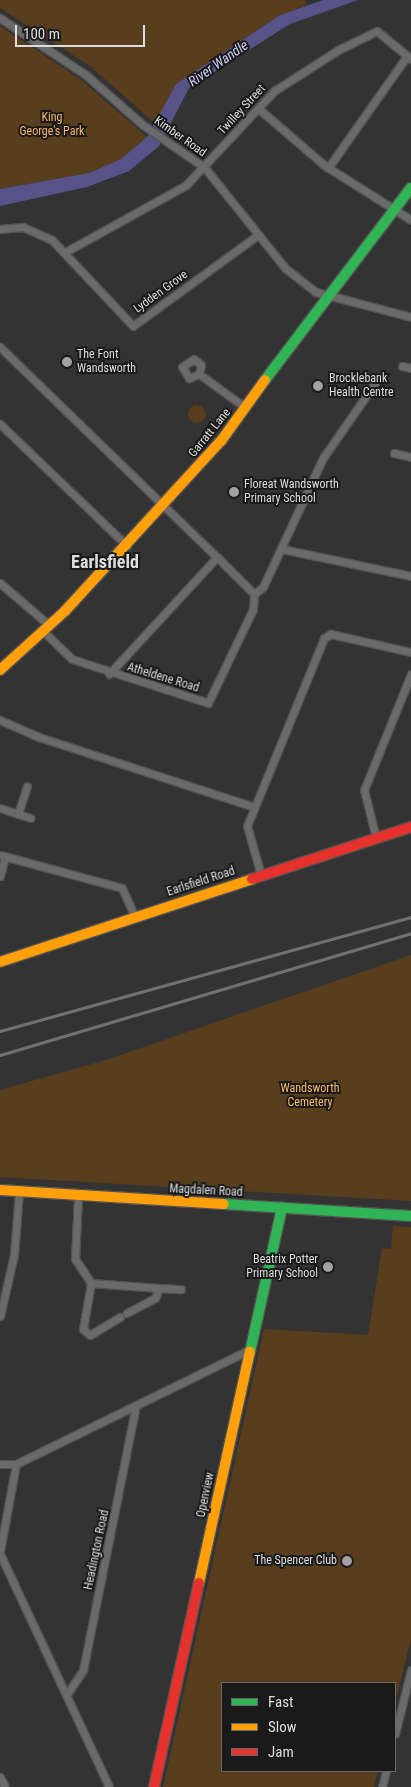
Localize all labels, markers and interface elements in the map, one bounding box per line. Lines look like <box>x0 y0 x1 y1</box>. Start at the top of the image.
scale bar <box>18 15 148 47</box>
text: 100 m <box>23 25 60 43</box>
water label: River Wandle <box>185 36 251 90</box>
street label: Twilley Street <box>215 82 269 138</box>
park label: King George's Park <box>20 111 84 139</box>
street label: Kimber Road <box>151 114 209 160</box>
street label: Lydden Grove <box>131 268 191 316</box>
place label: The Font Wandsworth <box>77 348 136 376</box>
marker: The Font Wandsworth <box>61 356 73 368</box>
place label: Brocklebank Health Centre <box>329 372 394 400</box>
marker: Brocklebank Health Centre <box>311 379 325 393</box>
street label: Garratt Lane <box>186 406 234 460</box>
place label: Floreat Wandsworth Primary School <box>244 478 339 506</box>
marker: Floreat Wandsworth Primary School <box>228 486 240 498</box>
district label: Earlsfield <box>71 551 139 573</box>
street label: Atheldene Road <box>125 660 201 696</box>
street label: Earlsfield Road <box>165 864 237 900</box>
park label: Wandsworth Cemetery <box>280 1082 340 1110</box>
street label: Magdalen Road <box>169 1182 243 1200</box>
place label: Beatrix Potter Primary School <box>246 1253 318 1281</box>
marker: Beatrix Potter Primary School <box>322 1261 334 1273</box>
street label: Openview <box>194 1471 218 1519</box>
street label: Headington Road <box>81 1509 113 1591</box>
place label: The Spencer Club <box>254 1554 337 1568</box>
marker: The Spencer Club <box>341 1555 353 1567</box>
legend <box>221 1682 396 1772</box>
text: Fast <box>268 1693 293 1711</box>
text: Slow <box>268 1718 297 1736</box>
text: Jam <box>268 1743 294 1761</box>

